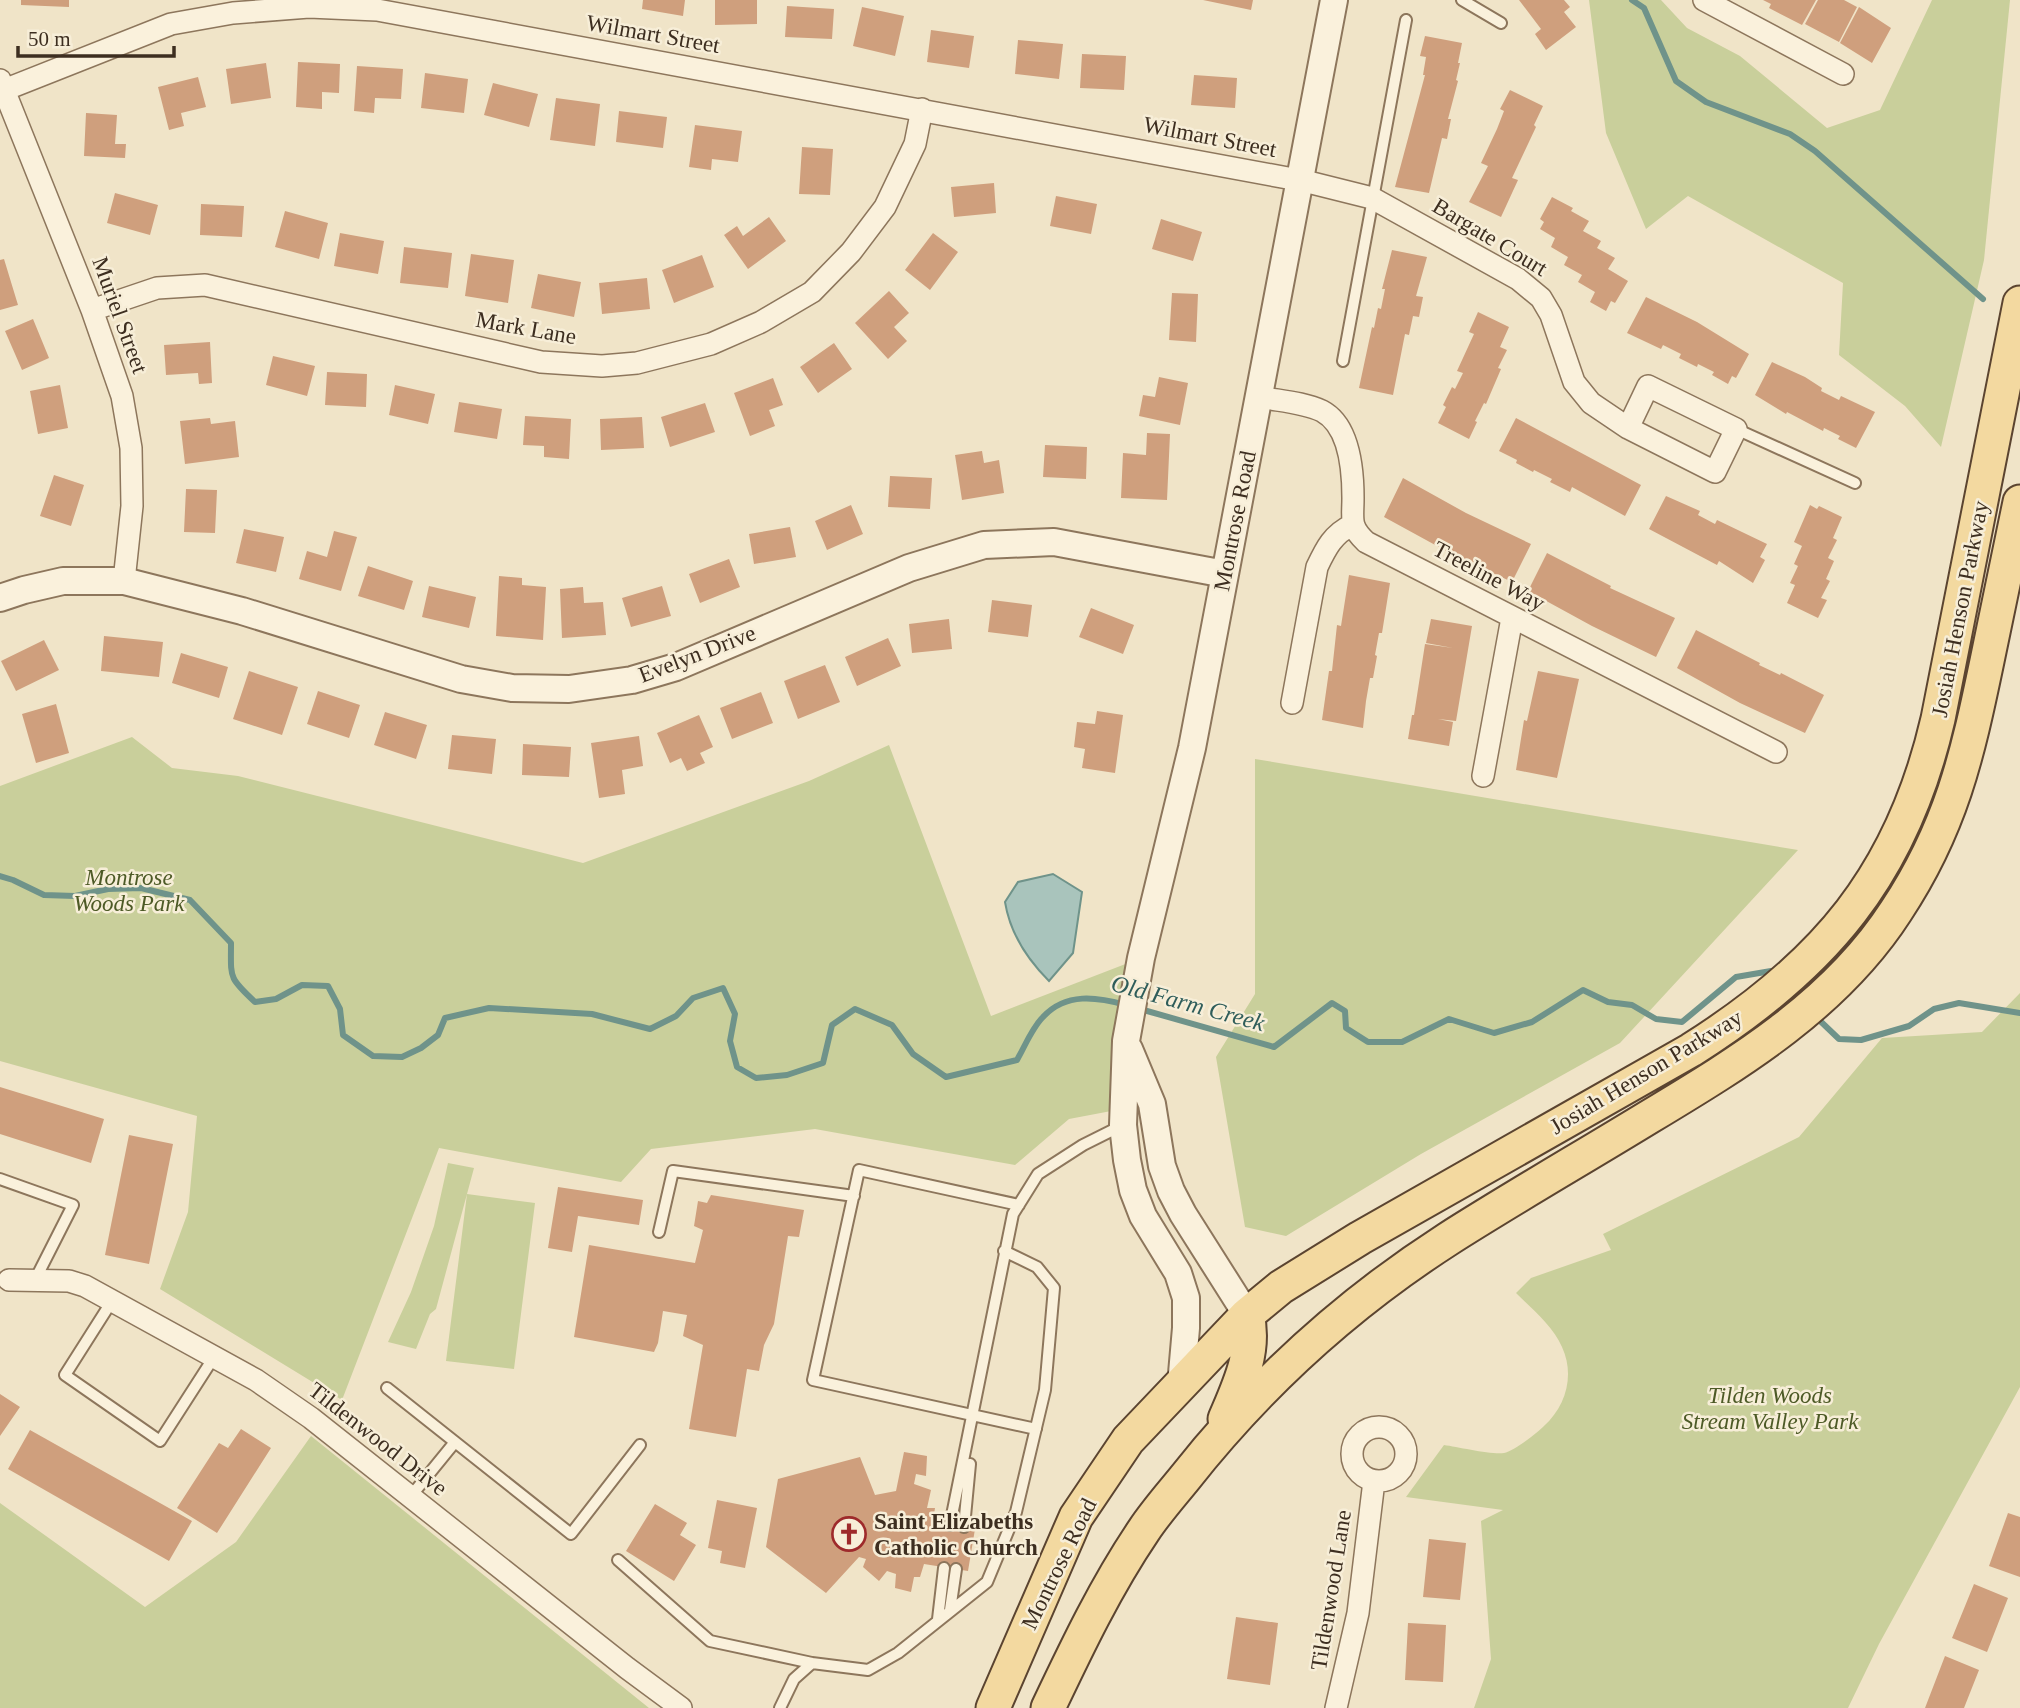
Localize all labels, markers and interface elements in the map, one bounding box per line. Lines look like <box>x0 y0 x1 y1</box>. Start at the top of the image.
street label: Wilmart Street <box>584 10 722 58</box>
scale bar <box>18 14 173 58</box>
text: 50 m <box>28 27 71 51</box>
street label: Wilmart Street <box>1141 112 1279 162</box>
street label: Bargate Court <box>1428 193 1552 281</box>
street label: Muriel Street <box>87 253 153 377</box>
street label: Mark Lane <box>474 307 578 349</box>
street label: Montrose Road <box>1209 448 1261 593</box>
street label: Josiah Henson Parkway <box>1927 498 1993 719</box>
street label: Treeline Way <box>1429 536 1549 616</box>
street label: Evelyn Drive <box>635 620 759 688</box>
park label: Montrose Woods Park <box>74 865 185 916</box>
water label: Old Farm Creek <box>1108 970 1268 1036</box>
street label: Josiah Henson Parkway <box>1545 1004 1747 1139</box>
street label: Tildenwood Drive <box>304 1377 452 1501</box>
park label: Tilden Woods Stream Valley Park <box>1682 1383 1859 1434</box>
street label: Montrose Road <box>1017 1494 1102 1634</box>
street label: Tildenwood Lane <box>1306 1508 1356 1672</box>
place label: Saint Elizabeths Catholic Church <box>874 1509 1038 1560</box>
church icon: Saint Elizabeths Catholic Church <box>830 1515 868 1553</box>

